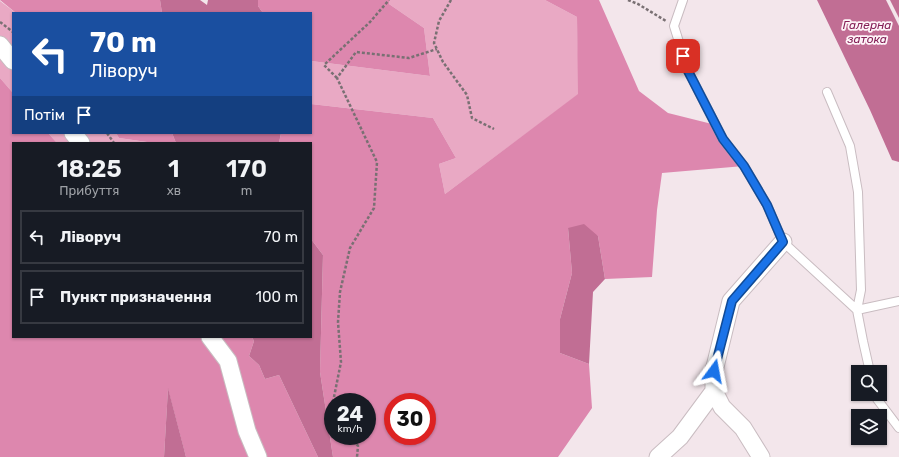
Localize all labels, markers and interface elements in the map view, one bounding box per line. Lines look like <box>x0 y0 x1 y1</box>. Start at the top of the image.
water label: Галерна затока <box>843 18 891 46</box>
text: 70 m <box>90 26 157 59</box>
icon: left <box>24 28 76 80</box>
pin <box>666 39 700 73</box>
icon: arrive <box>672 45 694 67</box>
text: Ліворуч <box>90 60 158 82</box>
icon: arrive <box>73 104 95 126</box>
text: Потім <box>24 106 65 124</box>
text: 18:25 <box>57 155 122 183</box>
text: 1 <box>168 155 180 183</box>
text: 170 <box>226 155 267 183</box>
text: Прибуття <box>59 183 119 198</box>
text: хв <box>167 183 181 198</box>
text: m <box>241 183 252 198</box>
icon: left <box>26 226 48 248</box>
text: Ліворуч <box>60 228 121 246</box>
text: 70 m <box>264 228 298 246</box>
icon: arrive <box>26 286 48 308</box>
text: Пункт призначення <box>60 288 212 306</box>
text: 100 m <box>256 288 298 306</box>
position arrow <box>693 350 735 392</box>
map controls <box>851 365 887 445</box>
button: search <box>851 365 887 401</box>
speed limit sign: 30 <box>384 393 436 445</box>
text: 24 <box>337 402 363 426</box>
button: layers <box>851 409 887 445</box>
text: km/h <box>338 423 362 435</box>

